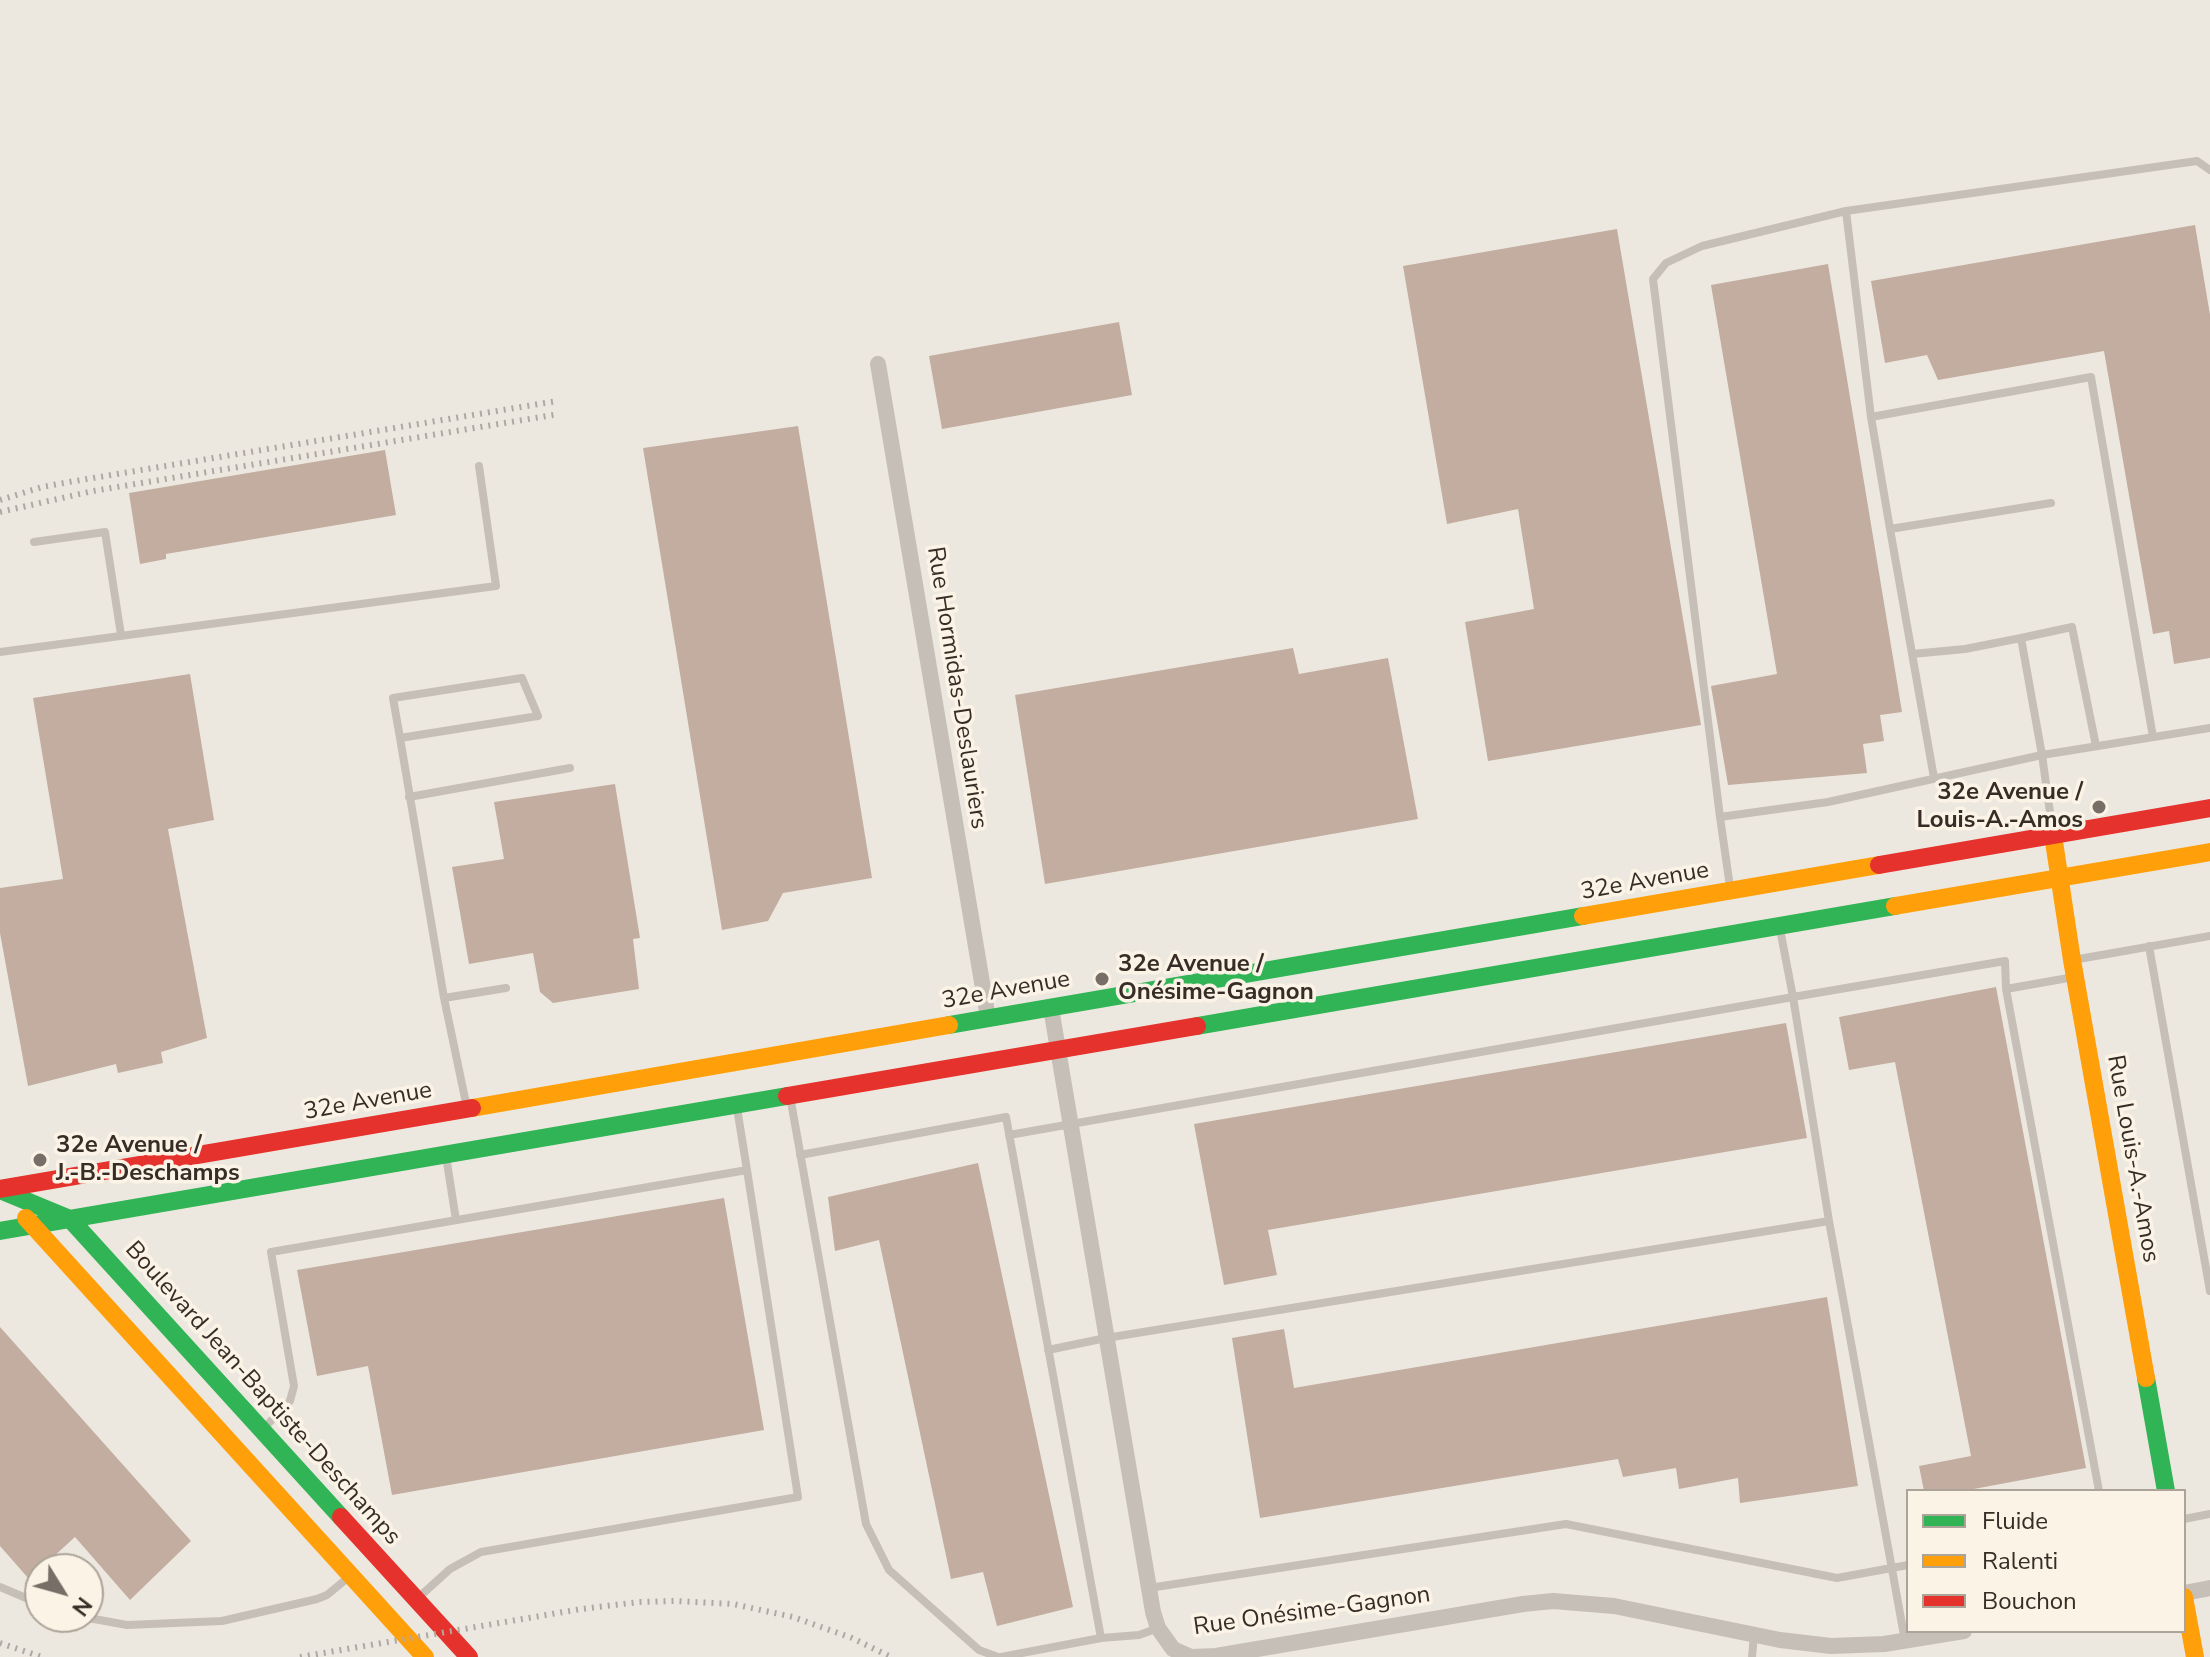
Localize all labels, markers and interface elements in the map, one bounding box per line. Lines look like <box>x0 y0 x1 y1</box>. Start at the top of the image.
street label: Rue Hormidas-Deslauriers <box>919 545 993 831</box>
place label: 32e Avenue / Louis-A.-Amos <box>1916 779 2083 835</box>
marker: 32e Avenue / Louis-A.-Amos <box>2090 798 2108 816</box>
street label: 32e Avenue <box>1579 857 1711 907</box>
place label: 32e Avenue / Onésime-Gagnon <box>1118 951 1314 1007</box>
street label: 32e Avenue <box>940 966 1072 1016</box>
marker: 32e Avenue / Onésime-Gagnon <box>1093 970 1111 988</box>
street label: Rue Louis-A.-Amos <box>2100 1053 2164 1265</box>
street label: 32e Avenue <box>302 1077 434 1127</box>
place label: 32e Avenue / J.-B.-Deschamps <box>56 1132 240 1188</box>
marker: 32e Avenue / J.-B.-Deschamps <box>31 1151 49 1169</box>
street label: Boulevard Jean-Baptiste-Deschamps <box>118 1236 406 1552</box>
legend <box>1906 1489 2186 1633</box>
text: Fluide <box>1982 1505 2048 1537</box>
text: Ralenti <box>1982 1545 2058 1577</box>
north arrow <box>24 1553 104 1633</box>
street label: Rue Onésime-Gagnon <box>1192 1581 1432 1643</box>
text: Bouchon <box>1982 1585 2077 1617</box>
text: N <box>65 1591 99 1622</box>

